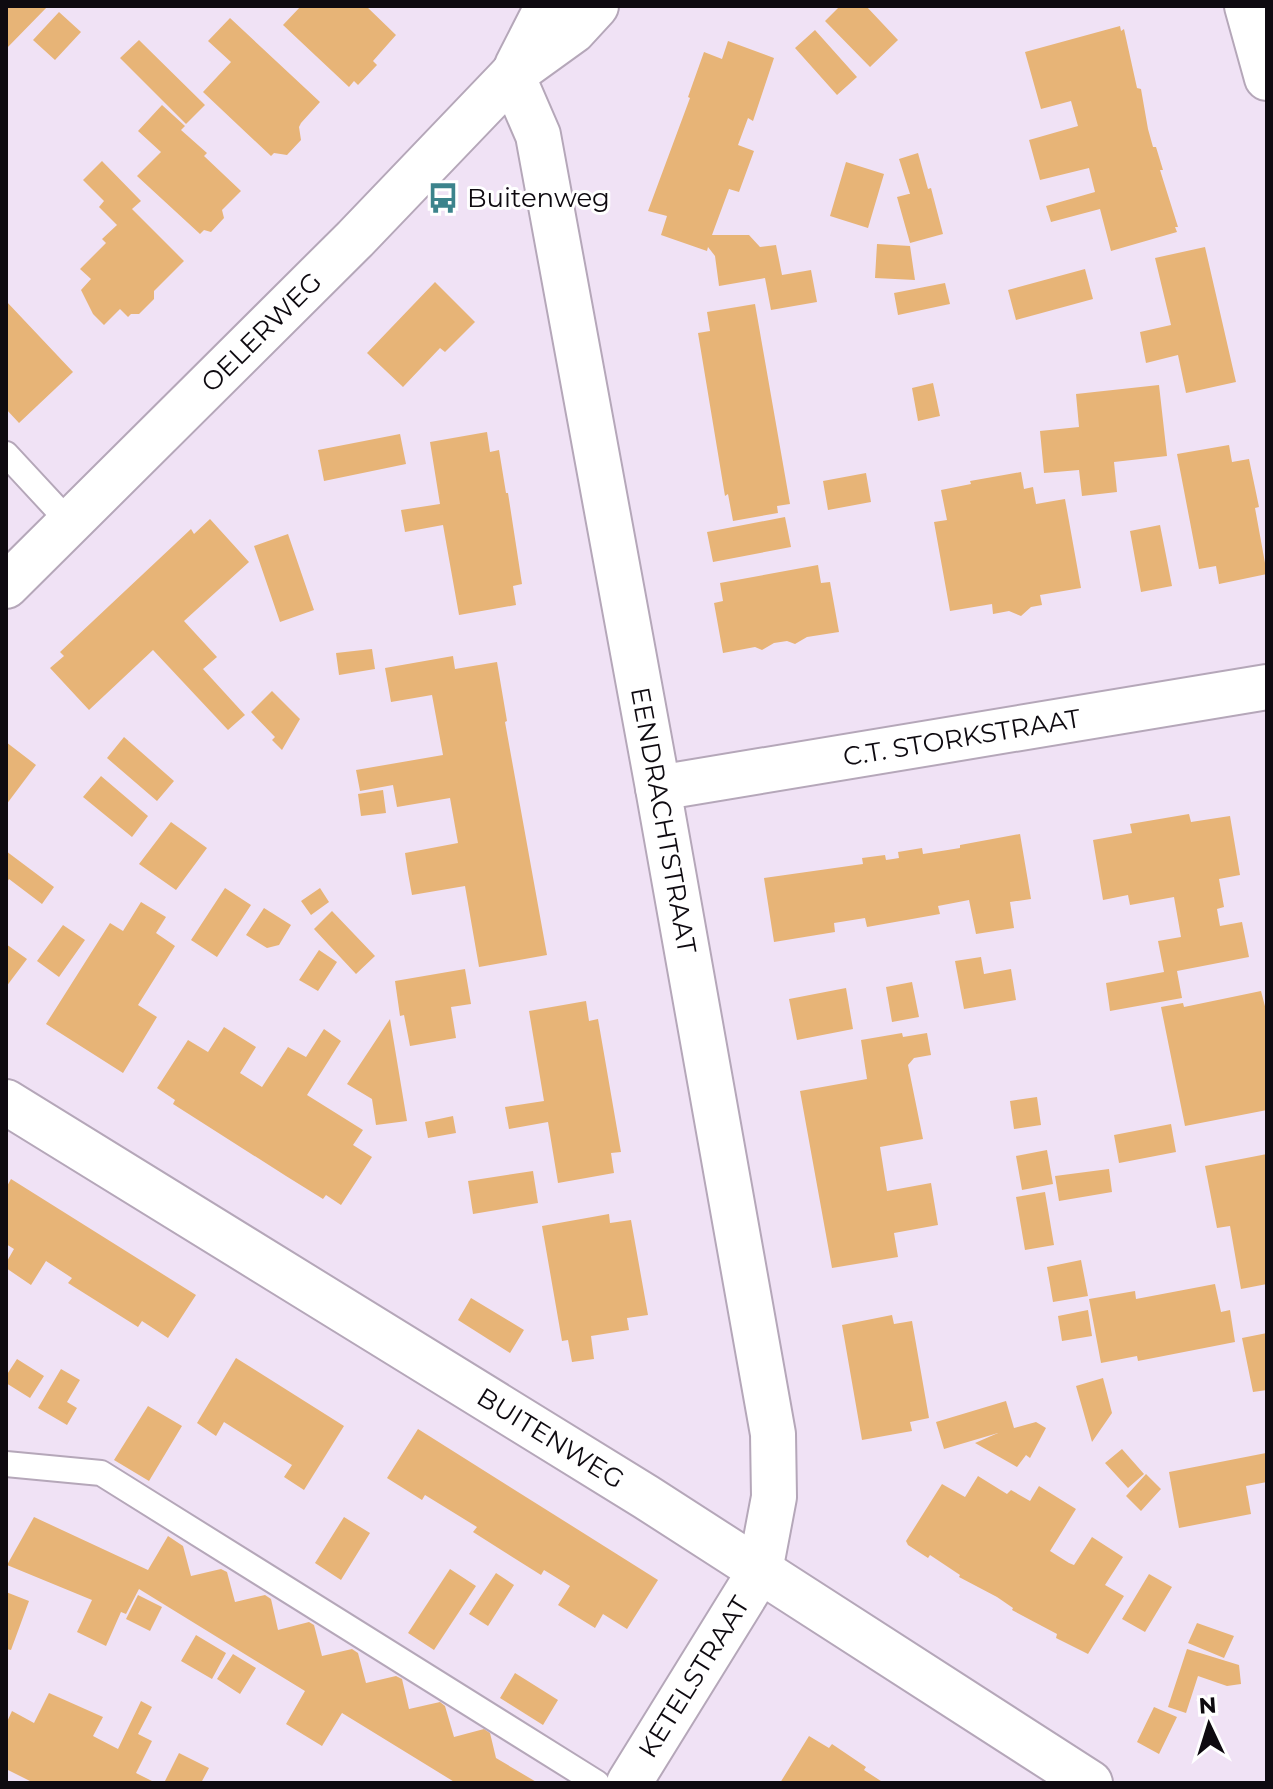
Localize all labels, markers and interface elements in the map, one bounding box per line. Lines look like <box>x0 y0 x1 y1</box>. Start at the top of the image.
bus stop icon: Buitenweg <box>426 181 460 215</box>
place label: Buitenweg <box>467 182 610 214</box>
street label: OELERWEG <box>194 266 328 399</box>
street label: EENDRACHTSTRAAT <box>624 685 703 956</box>
street label: C.T. STORKSTRAAT <box>841 702 1083 773</box>
street label: BUITENWEG <box>471 1381 630 1496</box>
street label: KETELSTRAAT <box>632 1590 756 1764</box>
north arrow <box>1169 1685 1249 1765</box>
text: N <box>1198 1691 1217 1720</box>

